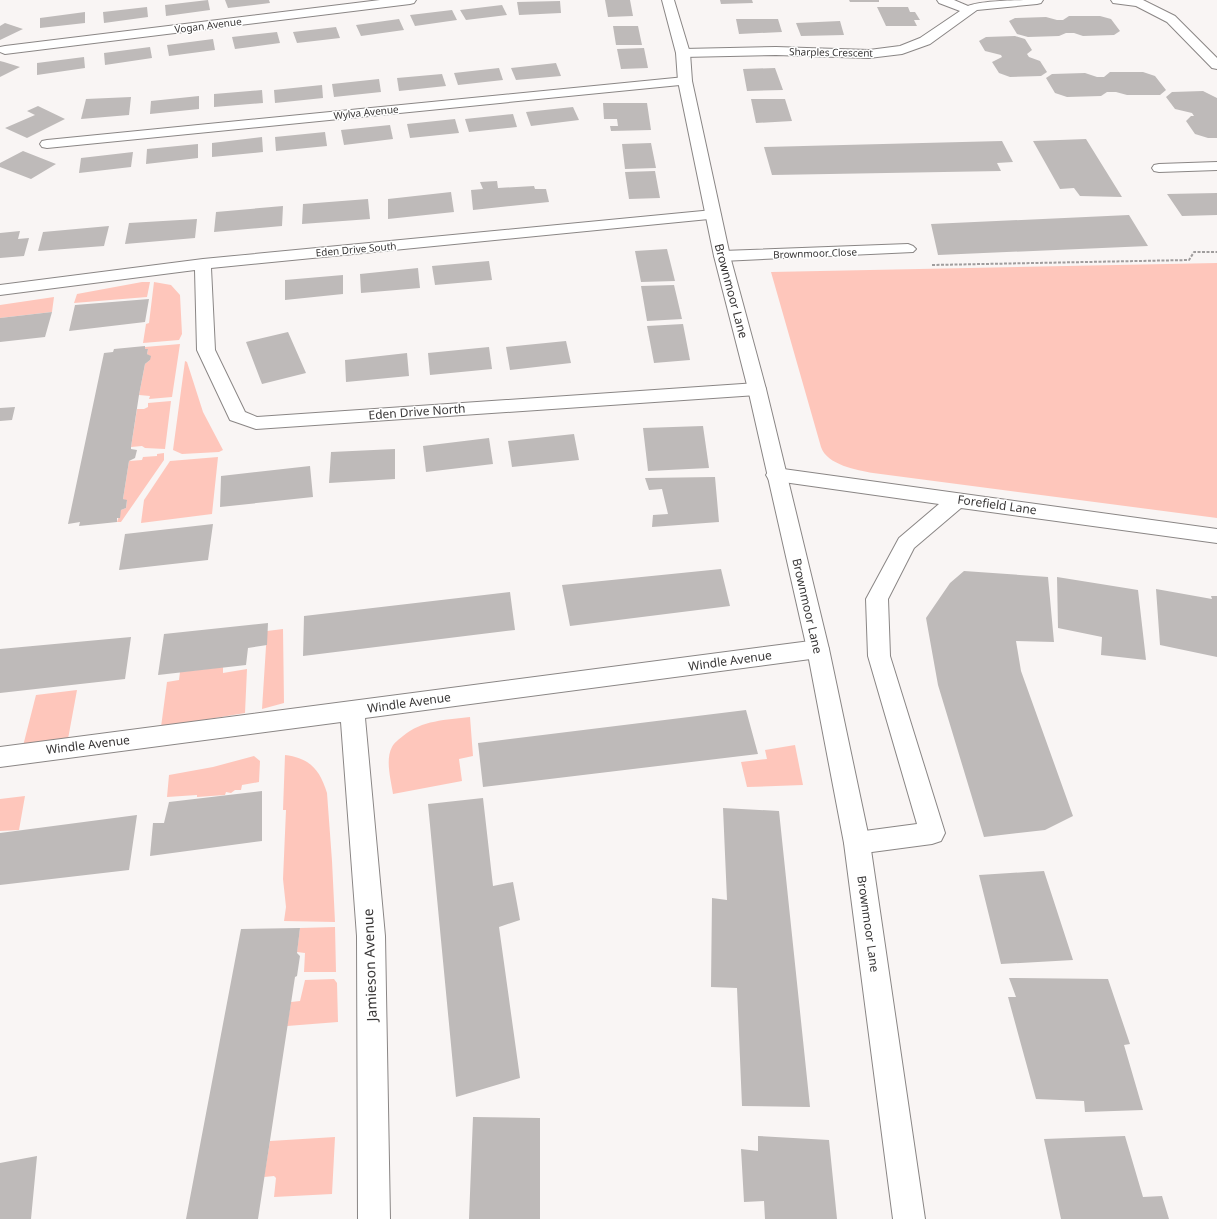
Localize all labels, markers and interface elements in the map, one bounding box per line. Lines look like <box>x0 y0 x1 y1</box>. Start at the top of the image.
street label: Vogan Avenue <box>174 14 243 36</box>
street label: Sharples Crescent <box>789 44 874 60</box>
street label: Wylva Avenue <box>333 102 400 122</box>
street label: Eden Drive South <box>315 238 397 260</box>
street label: Brownmoor Lane <box>711 242 752 340</box>
street label: Brownmoor Close <box>773 245 858 261</box>
street label: Eden Drive North <box>368 400 466 423</box>
street label: Forefield Lane <box>956 491 1038 519</box>
street label: Brownmoor Lane <box>788 557 827 655</box>
street label: Windle Avenue <box>687 646 773 675</box>
street label: Windle Avenue <box>366 688 452 717</box>
street label: Windle Avenue <box>45 731 131 758</box>
street label: Brownmoor Lane <box>853 875 884 974</box>
street label: Jamieson Avenue <box>358 908 381 1024</box>

